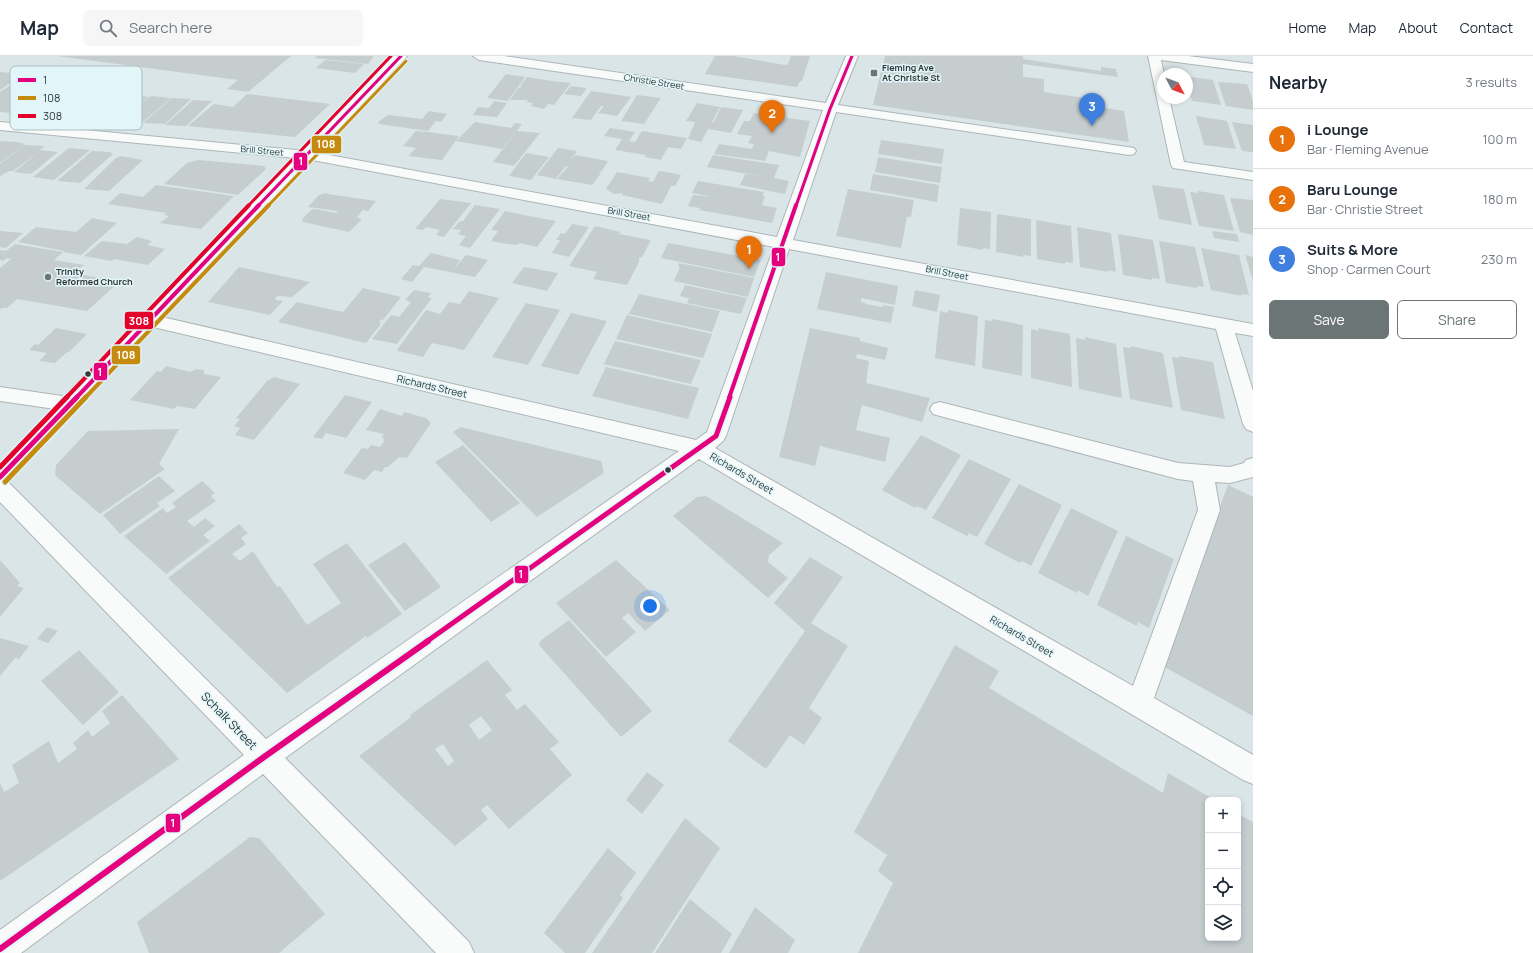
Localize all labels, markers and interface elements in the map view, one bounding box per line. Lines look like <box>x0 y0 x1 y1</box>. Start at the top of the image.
search box <box>83 10 363 46</box>
text: Map <box>20 15 59 41</box>
icon: search <box>97 17 119 39</box>
text: Search here <box>129 17 212 38</box>
text: Home <box>1289 18 1326 37</box>
text: Map <box>1348 18 1376 37</box>
text: About <box>1398 18 1438 37</box>
text: Contact <box>1460 18 1513 37</box>
place label: Fleming Ave At Christie St <box>882 61 940 84</box>
legend <box>10 66 142 130</box>
marker: Fleming Ave At Christie St <box>869 68 879 78</box>
north arrow <box>1157 68 1193 104</box>
street label: Christie Street <box>623 70 686 93</box>
text: Nearby <box>1269 71 1327 94</box>
text: 1 <box>43 72 47 87</box>
text: 3 results <box>1465 73 1517 91</box>
text: 108 <box>43 90 60 105</box>
pin: 3 <box>1079 93 1105 126</box>
pin: 2 <box>759 100 785 133</box>
text: 308 <box>43 108 62 123</box>
text: i Lounge <box>1307 119 1369 140</box>
text: 1 <box>1279 130 1285 148</box>
text: 100 m <box>1482 130 1517 148</box>
line badge: 108 <box>311 135 342 154</box>
text: 108 <box>317 136 336 151</box>
text: Bar · Fleming Avenue <box>1307 140 1429 158</box>
street label: Brill Street <box>240 142 285 159</box>
line badge: 1 <box>293 152 308 171</box>
text: 1 <box>299 153 303 168</box>
text: Baru Lounge <box>1307 179 1398 200</box>
text: 2 <box>1278 190 1286 208</box>
text: 180 m <box>1483 190 1517 208</box>
text: Bar · Christie Street <box>1307 200 1423 218</box>
street label: Brill Street <box>607 203 652 224</box>
pin: 1 <box>736 236 762 269</box>
text: Suits & More <box>1307 239 1398 260</box>
line badge: 1 <box>771 247 786 267</box>
text: 1 <box>776 249 780 264</box>
text: 3 <box>1278 250 1286 268</box>
text: 230 m <box>1481 250 1517 268</box>
text: Shop · Carmen Court <box>1307 260 1431 278</box>
street label: Brill Street <box>925 262 970 283</box>
place label: Trinity Reformed Church <box>56 265 133 288</box>
marker: Trinity Reformed Church <box>43 272 53 282</box>
button: Save <box>1269 300 1389 339</box>
button: Share <box>1397 300 1517 339</box>
line badge: 308 <box>124 311 154 330</box>
text: 308 <box>129 313 149 328</box>
line badge: 108 <box>111 345 141 365</box>
text: 108 <box>117 347 136 362</box>
line badge: 1 <box>93 362 108 381</box>
text: 1 <box>98 364 102 379</box>
unlabelled marker <box>83 369 93 379</box>
street label: Richards Street <box>395 371 469 401</box>
street label: Richards Street <box>707 449 777 497</box>
unlabelled marker <box>663 465 673 475</box>
line badge: 1 <box>514 565 529 584</box>
text: 1 <box>519 566 523 581</box>
your location <box>640 596 660 616</box>
street label: Richards Street <box>987 612 1057 660</box>
street label: Schalk Street <box>197 688 261 753</box>
map controls <box>1205 797 1241 941</box>
button: + <box>1205 797 1241 833</box>
line badge: 1 <box>165 813 181 833</box>
text: 1 <box>171 815 175 830</box>
button: − <box>1205 833 1241 869</box>
button: locate <box>1205 869 1241 905</box>
button: layers <box>1205 905 1241 941</box>

